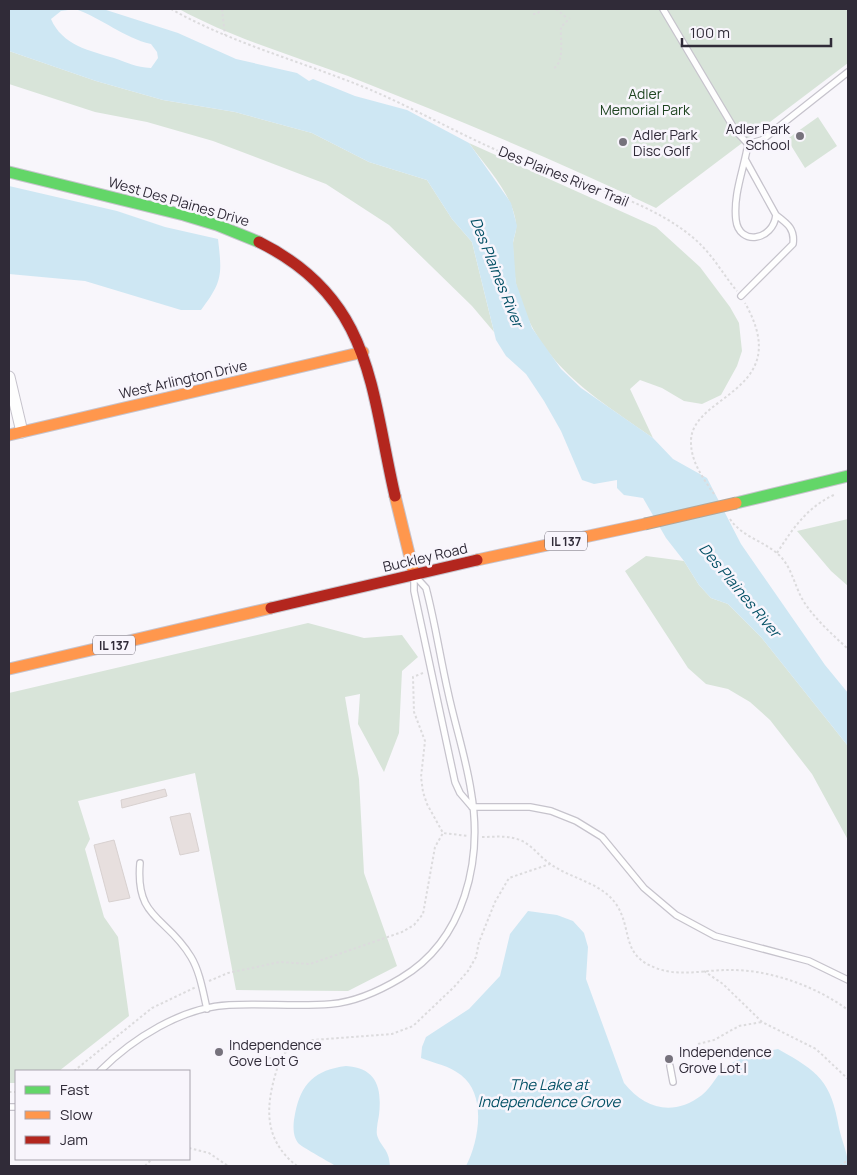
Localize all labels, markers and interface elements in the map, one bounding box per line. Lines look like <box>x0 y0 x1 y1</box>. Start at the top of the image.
scale bar <box>682 15 831 47</box>
text: 100 m <box>690 22 730 43</box>
park label: Adler Memorial Park <box>600 84 691 119</box>
place label: Adler Park School <box>726 119 791 154</box>
place label: Adler Park Disc Golf <box>633 125 698 160</box>
marker: Adler Park School <box>794 130 806 142</box>
marker: Adler Park Disc Golf <box>617 136 629 148</box>
street label: Des Plaines River Trail <box>496 141 632 211</box>
street label: West Des Plaines Drive <box>106 172 252 230</box>
water label: Des Plaines River <box>465 214 530 333</box>
street label: West Arlington Drive <box>117 355 249 403</box>
road number: IL 137 <box>545 532 587 550</box>
street label: Buckley Road <box>381 538 469 576</box>
water label: Des Plaines River <box>694 538 787 644</box>
road number: IL 137 <box>93 636 135 654</box>
place label: Independence Gove Lot G <box>229 1035 322 1070</box>
place label: Independence Grove Lot I <box>679 1042 772 1077</box>
marker: Independence Gove Lot G <box>213 1046 225 1058</box>
marker: Independence Grove Lot I <box>663 1053 675 1065</box>
legend <box>15 1070 190 1160</box>
water label: The Lake at Independence Grove <box>478 1074 622 1112</box>
text: Fast <box>60 1079 89 1100</box>
text: Slow <box>60 1104 93 1125</box>
text: Jam <box>60 1129 88 1150</box>

